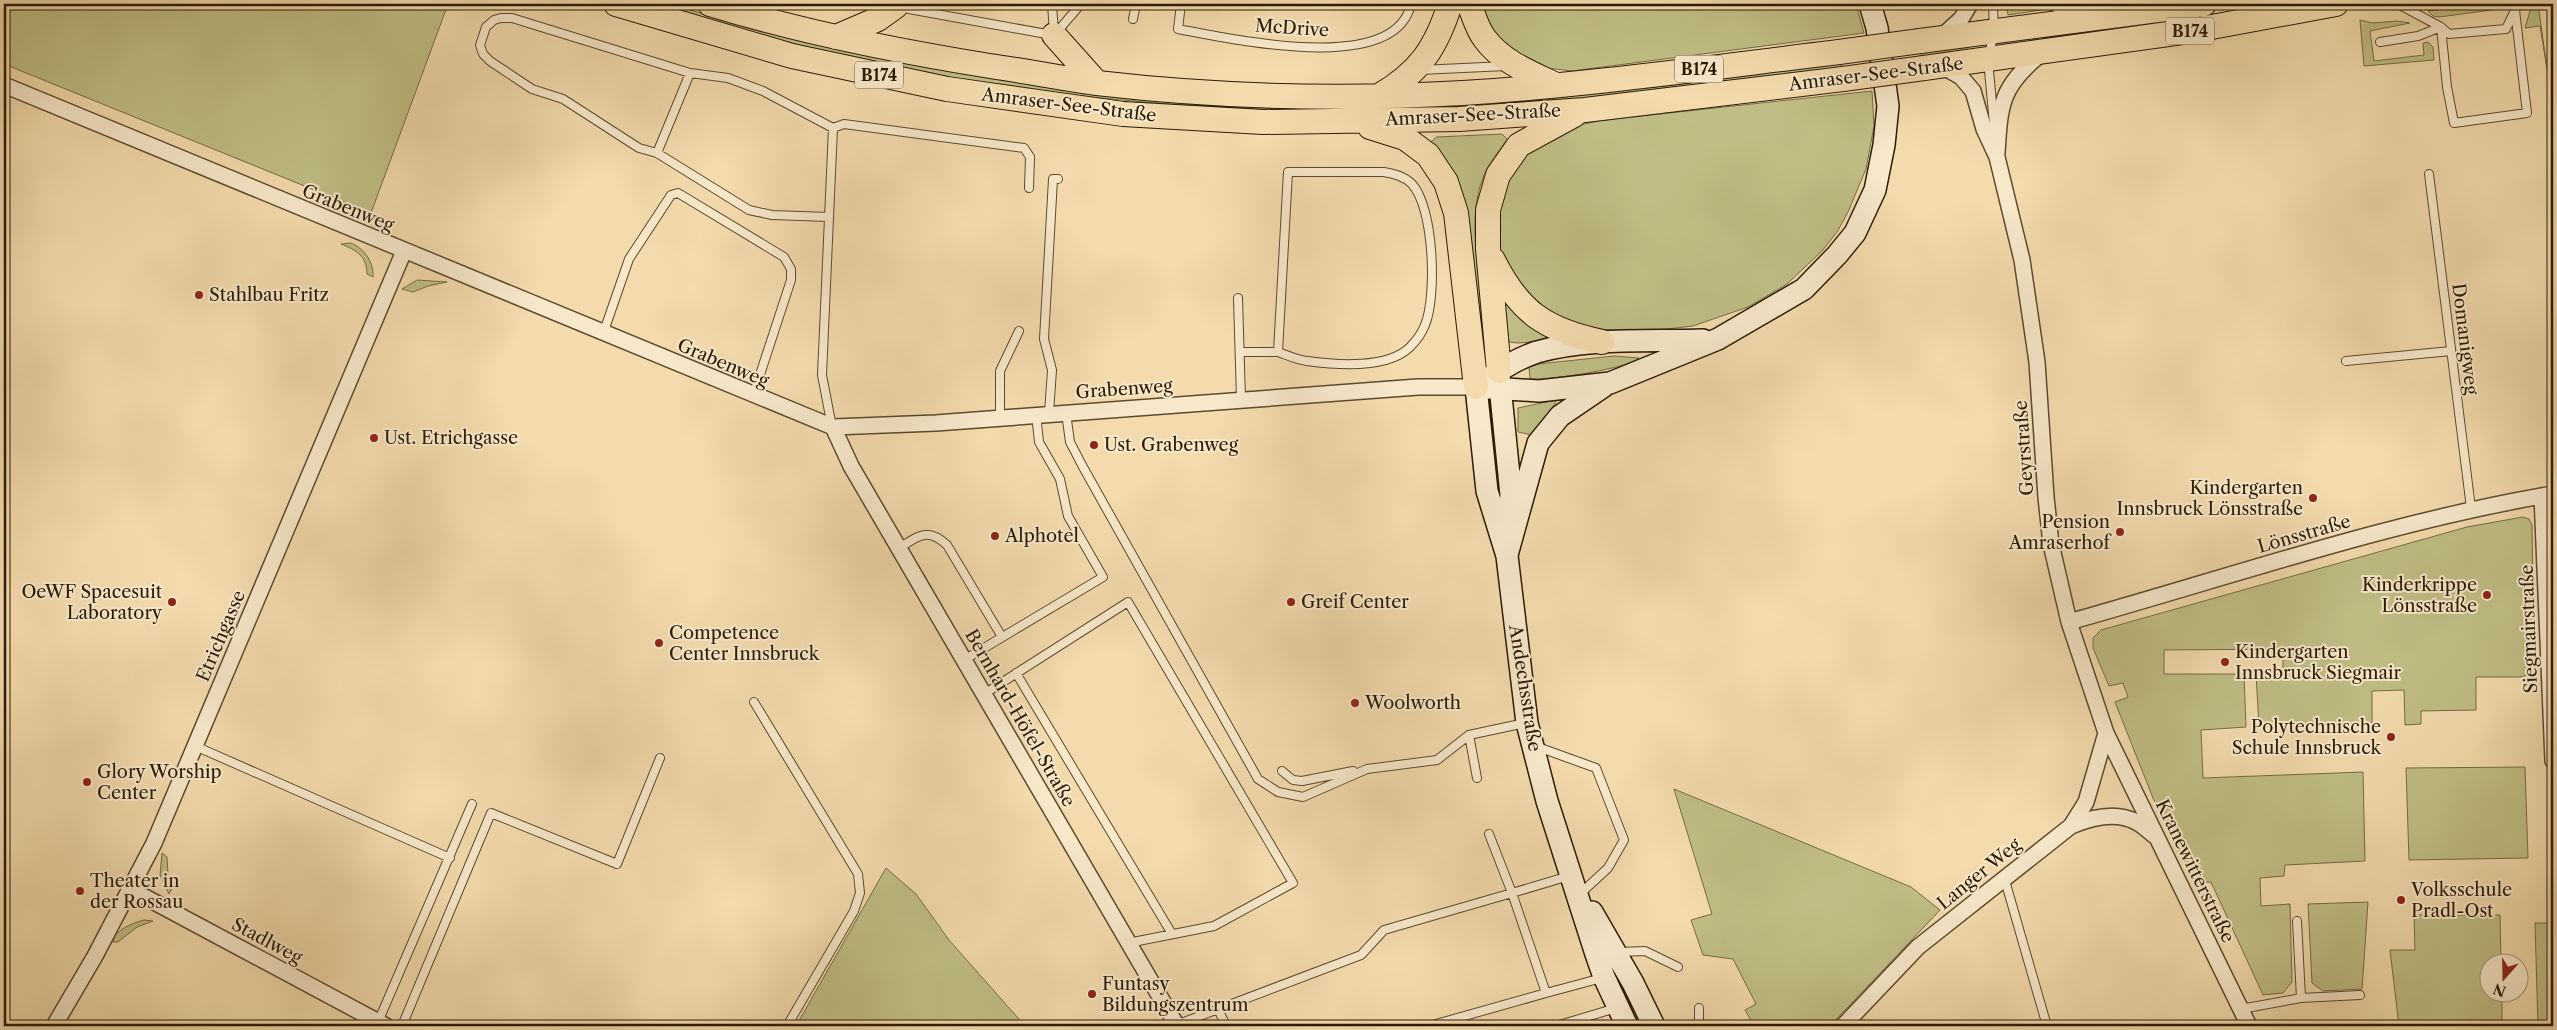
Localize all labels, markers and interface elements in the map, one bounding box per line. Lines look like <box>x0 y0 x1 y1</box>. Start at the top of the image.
street label: McDrive <box>1254 14 1330 42</box>
road number: B174 <box>2166 18 2214 44</box>
street label: Amraser-See-Straße <box>1786 52 1965 96</box>
road number: B174 <box>1675 56 1723 82</box>
road number: B174 <box>855 62 903 88</box>
street label: Amraser-See-Straße <box>979 83 1158 127</box>
street label: Amraser-See-Straße <box>1384 99 1561 131</box>
street label: Grabenweg <box>299 180 398 237</box>
street label: Domanigweg <box>2447 282 2483 396</box>
place label: Stahlbau Fritz <box>209 284 329 306</box>
marker: Stahlbau Fritz <box>193 289 205 301</box>
street label: Grabenweg <box>674 334 773 392</box>
street label: Grabenweg <box>1075 375 1174 403</box>
street label: Geyrstraße <box>2010 400 2038 496</box>
place label: Ust. Etrichgasse <box>384 427 518 449</box>
marker: Ust. Etrichgasse <box>368 432 380 444</box>
place label: Ust. Grabenweg <box>1104 434 1239 456</box>
marker: Ust. Grabenweg <box>1088 439 1100 451</box>
place label: Kindergarten Innsbruck Lönsstraße <box>2116 477 2303 520</box>
marker: Kindergarten Innsbruck Lönsstraße <box>2307 492 2319 504</box>
street label: Lönsstraße <box>2255 510 2353 558</box>
place label: Pension Amraserhof <box>2008 511 2113 554</box>
place label: Alphotel <box>1004 525 1079 547</box>
marker: Pension Amraserhof <box>2114 526 2126 538</box>
marker: Alphotel <box>989 530 1001 542</box>
street label: Siegmairstraße <box>2516 564 2542 694</box>
place label: Kinderkrippe Lönsstraße <box>2362 574 2477 617</box>
place label: OeWF Spacesuit Laboratory <box>21 581 163 624</box>
street label: Etrichgasse <box>192 587 250 685</box>
marker: Kinderkrippe Lönsstraße <box>2481 589 2493 601</box>
place label: Greif Center <box>1301 591 1409 613</box>
marker: OeWF Spacesuit Laboratory <box>166 596 178 608</box>
marker: Greif Center <box>1285 596 1297 608</box>
place label: Competence Center Innsbruck <box>669 622 821 665</box>
street label: Andechsstraße <box>1504 622 1546 753</box>
street label: Bernhard-Höfel-Straße <box>960 625 1080 811</box>
marker: Competence Center Innsbruck <box>653 637 665 649</box>
place label: Kindergarten Innsbruck Siegmair <box>2235 641 2402 684</box>
marker: Kindergarten Innsbruck Siegmair <box>2219 656 2231 668</box>
place label: Woolworth <box>1364 692 1461 714</box>
marker: Woolworth <box>1349 697 1361 709</box>
place label: Polytechnische Schule Innsbruck <box>2232 716 2383 759</box>
marker: Polytechnische Schule Innsbruck <box>2385 731 2397 743</box>
place label: Glory Worship Center <box>97 761 222 804</box>
marker: Glory Worship Center <box>81 776 93 788</box>
street label: Kranewitterstraße <box>2151 796 2239 946</box>
street label: Langer Weg <box>1933 833 2026 914</box>
place label: Theater in der Rossau <box>90 870 183 913</box>
place label: Volksschule Pradl-Ost <box>2410 879 2512 922</box>
marker: Theater in der Rossau <box>74 885 86 897</box>
marker: Volksschule Pradl-Ost <box>2395 894 2407 906</box>
street label: Stadlweg <box>228 913 306 969</box>
north arrow <box>2480 952 2530 1002</box>
place label: Funtasy Bildungszentrum <box>1102 973 1249 1016</box>
text: N <box>2491 980 2508 1001</box>
marker: Funtasy Bildungszentrum <box>1086 988 1098 1000</box>

